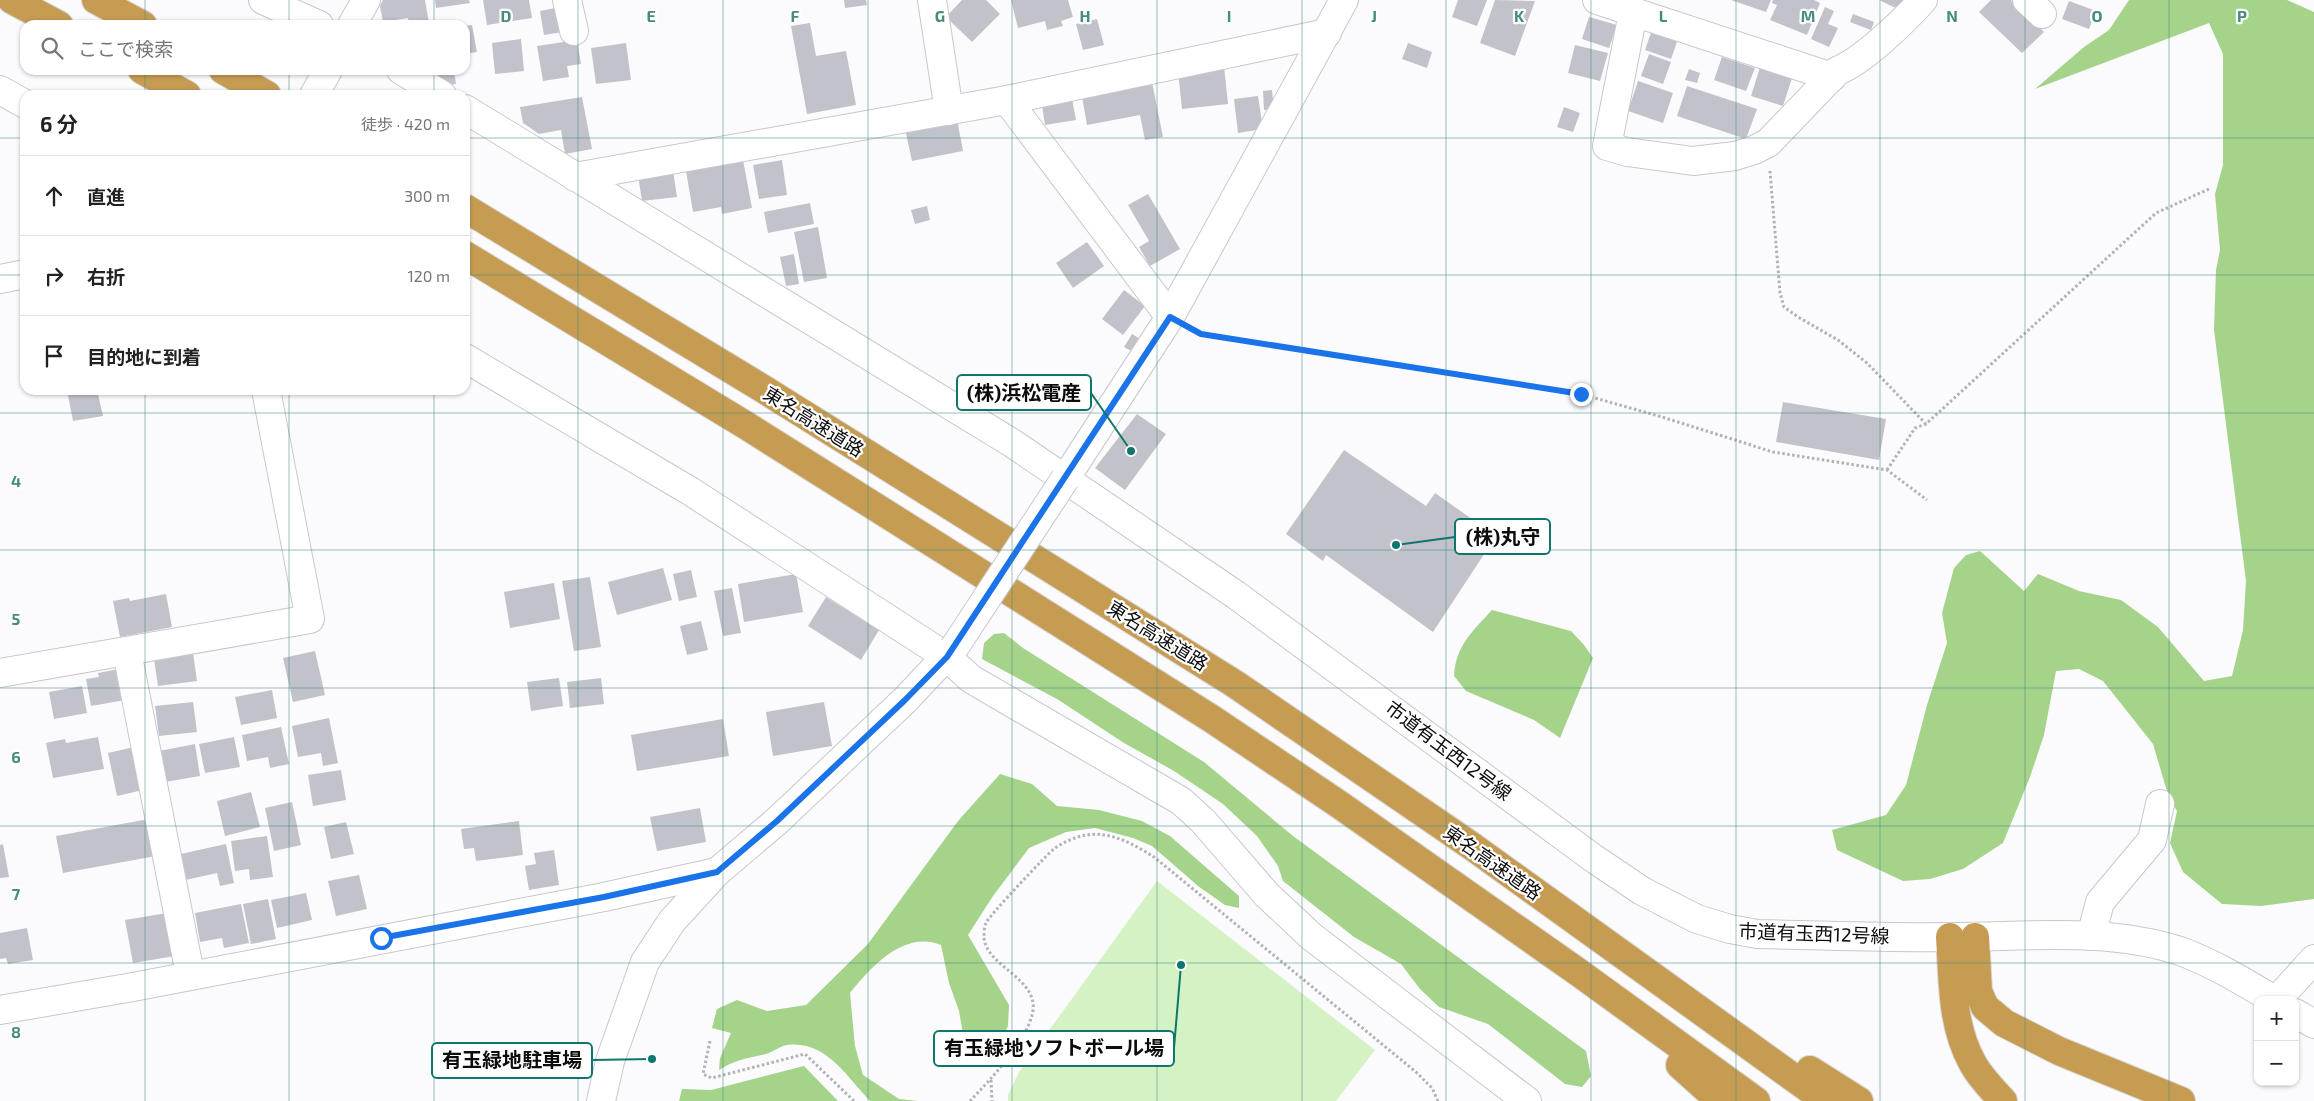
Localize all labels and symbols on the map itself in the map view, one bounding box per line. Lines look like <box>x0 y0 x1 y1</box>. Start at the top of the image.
text: D <box>501 6 512 25</box>
text: E <box>646 6 656 25</box>
text: F <box>791 6 800 25</box>
text: G <box>935 6 945 25</box>
text: H <box>1079 6 1091 25</box>
text: I <box>1227 6 1231 25</box>
text: J <box>1371 6 1377 25</box>
text: K <box>1514 6 1525 25</box>
text: L <box>1659 6 1668 25</box>
text: M <box>1801 6 1815 25</box>
text: N <box>1946 6 1958 25</box>
text: O <box>2091 6 2103 25</box>
text: P <box>2237 6 2247 25</box>
callout: (株)浜松電産 <box>957 375 1091 410</box>
text: (株)浜松電産 <box>967 380 1081 404</box>
street label: 東名高速道路 <box>760 381 868 461</box>
route end <box>1570 383 1593 406</box>
text: 4 <box>11 471 21 490</box>
callout: (株)丸守 <box>1455 519 1550 554</box>
text: (株)丸守 <box>1466 524 1540 548</box>
street label: 東名高速道路 <box>1104 595 1212 675</box>
text: 5 <box>12 609 21 628</box>
street label: 市道有玉西12号線 <box>1382 695 1516 805</box>
text: 6 <box>11 747 21 766</box>
street label: 東名高速道路 <box>1440 820 1546 904</box>
text: 7 <box>12 884 21 903</box>
street label: 市道有玉西12号線 <box>1738 919 1890 947</box>
route start <box>370 927 393 950</box>
text: 8 <box>11 1022 21 1041</box>
callout: 有玉緑地ソフトボール場 <box>934 1031 1174 1066</box>
text: 有玉緑地ソフトボール場 <box>944 1035 1164 1059</box>
callout: 有玉緑地駐車場 <box>432 1043 592 1078</box>
text: 有玉緑地駐車場 <box>442 1047 582 1071</box>

